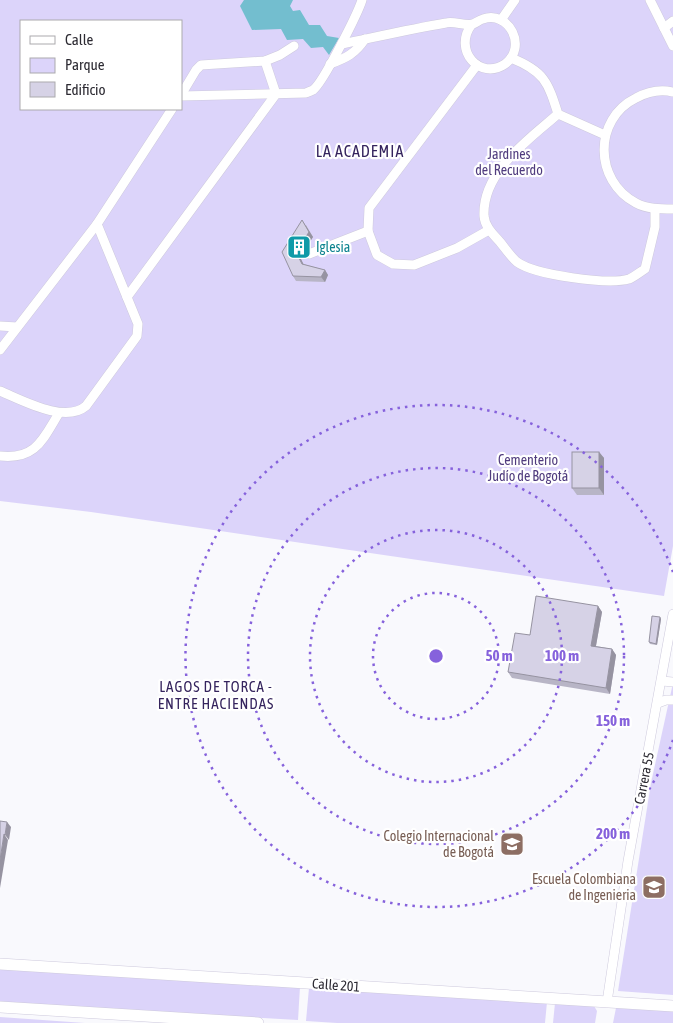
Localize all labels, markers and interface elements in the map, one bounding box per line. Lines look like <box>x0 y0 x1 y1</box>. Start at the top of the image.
legend <box>20 20 182 110</box>
text: Calle <box>65 31 94 48</box>
text: Parque <box>65 56 105 73</box>
text: Edificio <box>65 81 106 98</box>
district label: LA ACADEMIA <box>316 142 404 160</box>
park label: Jardines del Recuerdo <box>475 146 543 178</box>
building icon: Iglesia <box>286 234 312 260</box>
place label: Iglesia <box>316 239 350 255</box>
park label: Cementerio Judío de Bogotá <box>488 452 568 484</box>
centre of rings <box>427 647 445 665</box>
text: 50 m <box>486 647 513 664</box>
text: 100 m <box>545 647 579 664</box>
district label: LAGOS DE TORCA - ENTRE HACIENDAS <box>158 678 274 712</box>
text: 150 m <box>596 712 630 729</box>
street label: Carrera 55 <box>631 751 657 805</box>
text: 200 m <box>596 825 630 842</box>
place label: Colegio Internacional de Bogotá <box>383 828 494 860</box>
school or university icon: Colegio Internacional de Bogotá <box>499 831 525 857</box>
place label: Escuela Colombiana de Ingenieria <box>532 871 636 903</box>
school or university icon: Escuela Colombiana de Ingenieria <box>641 874 667 900</box>
street label: Calle 201 <box>311 975 361 995</box>

